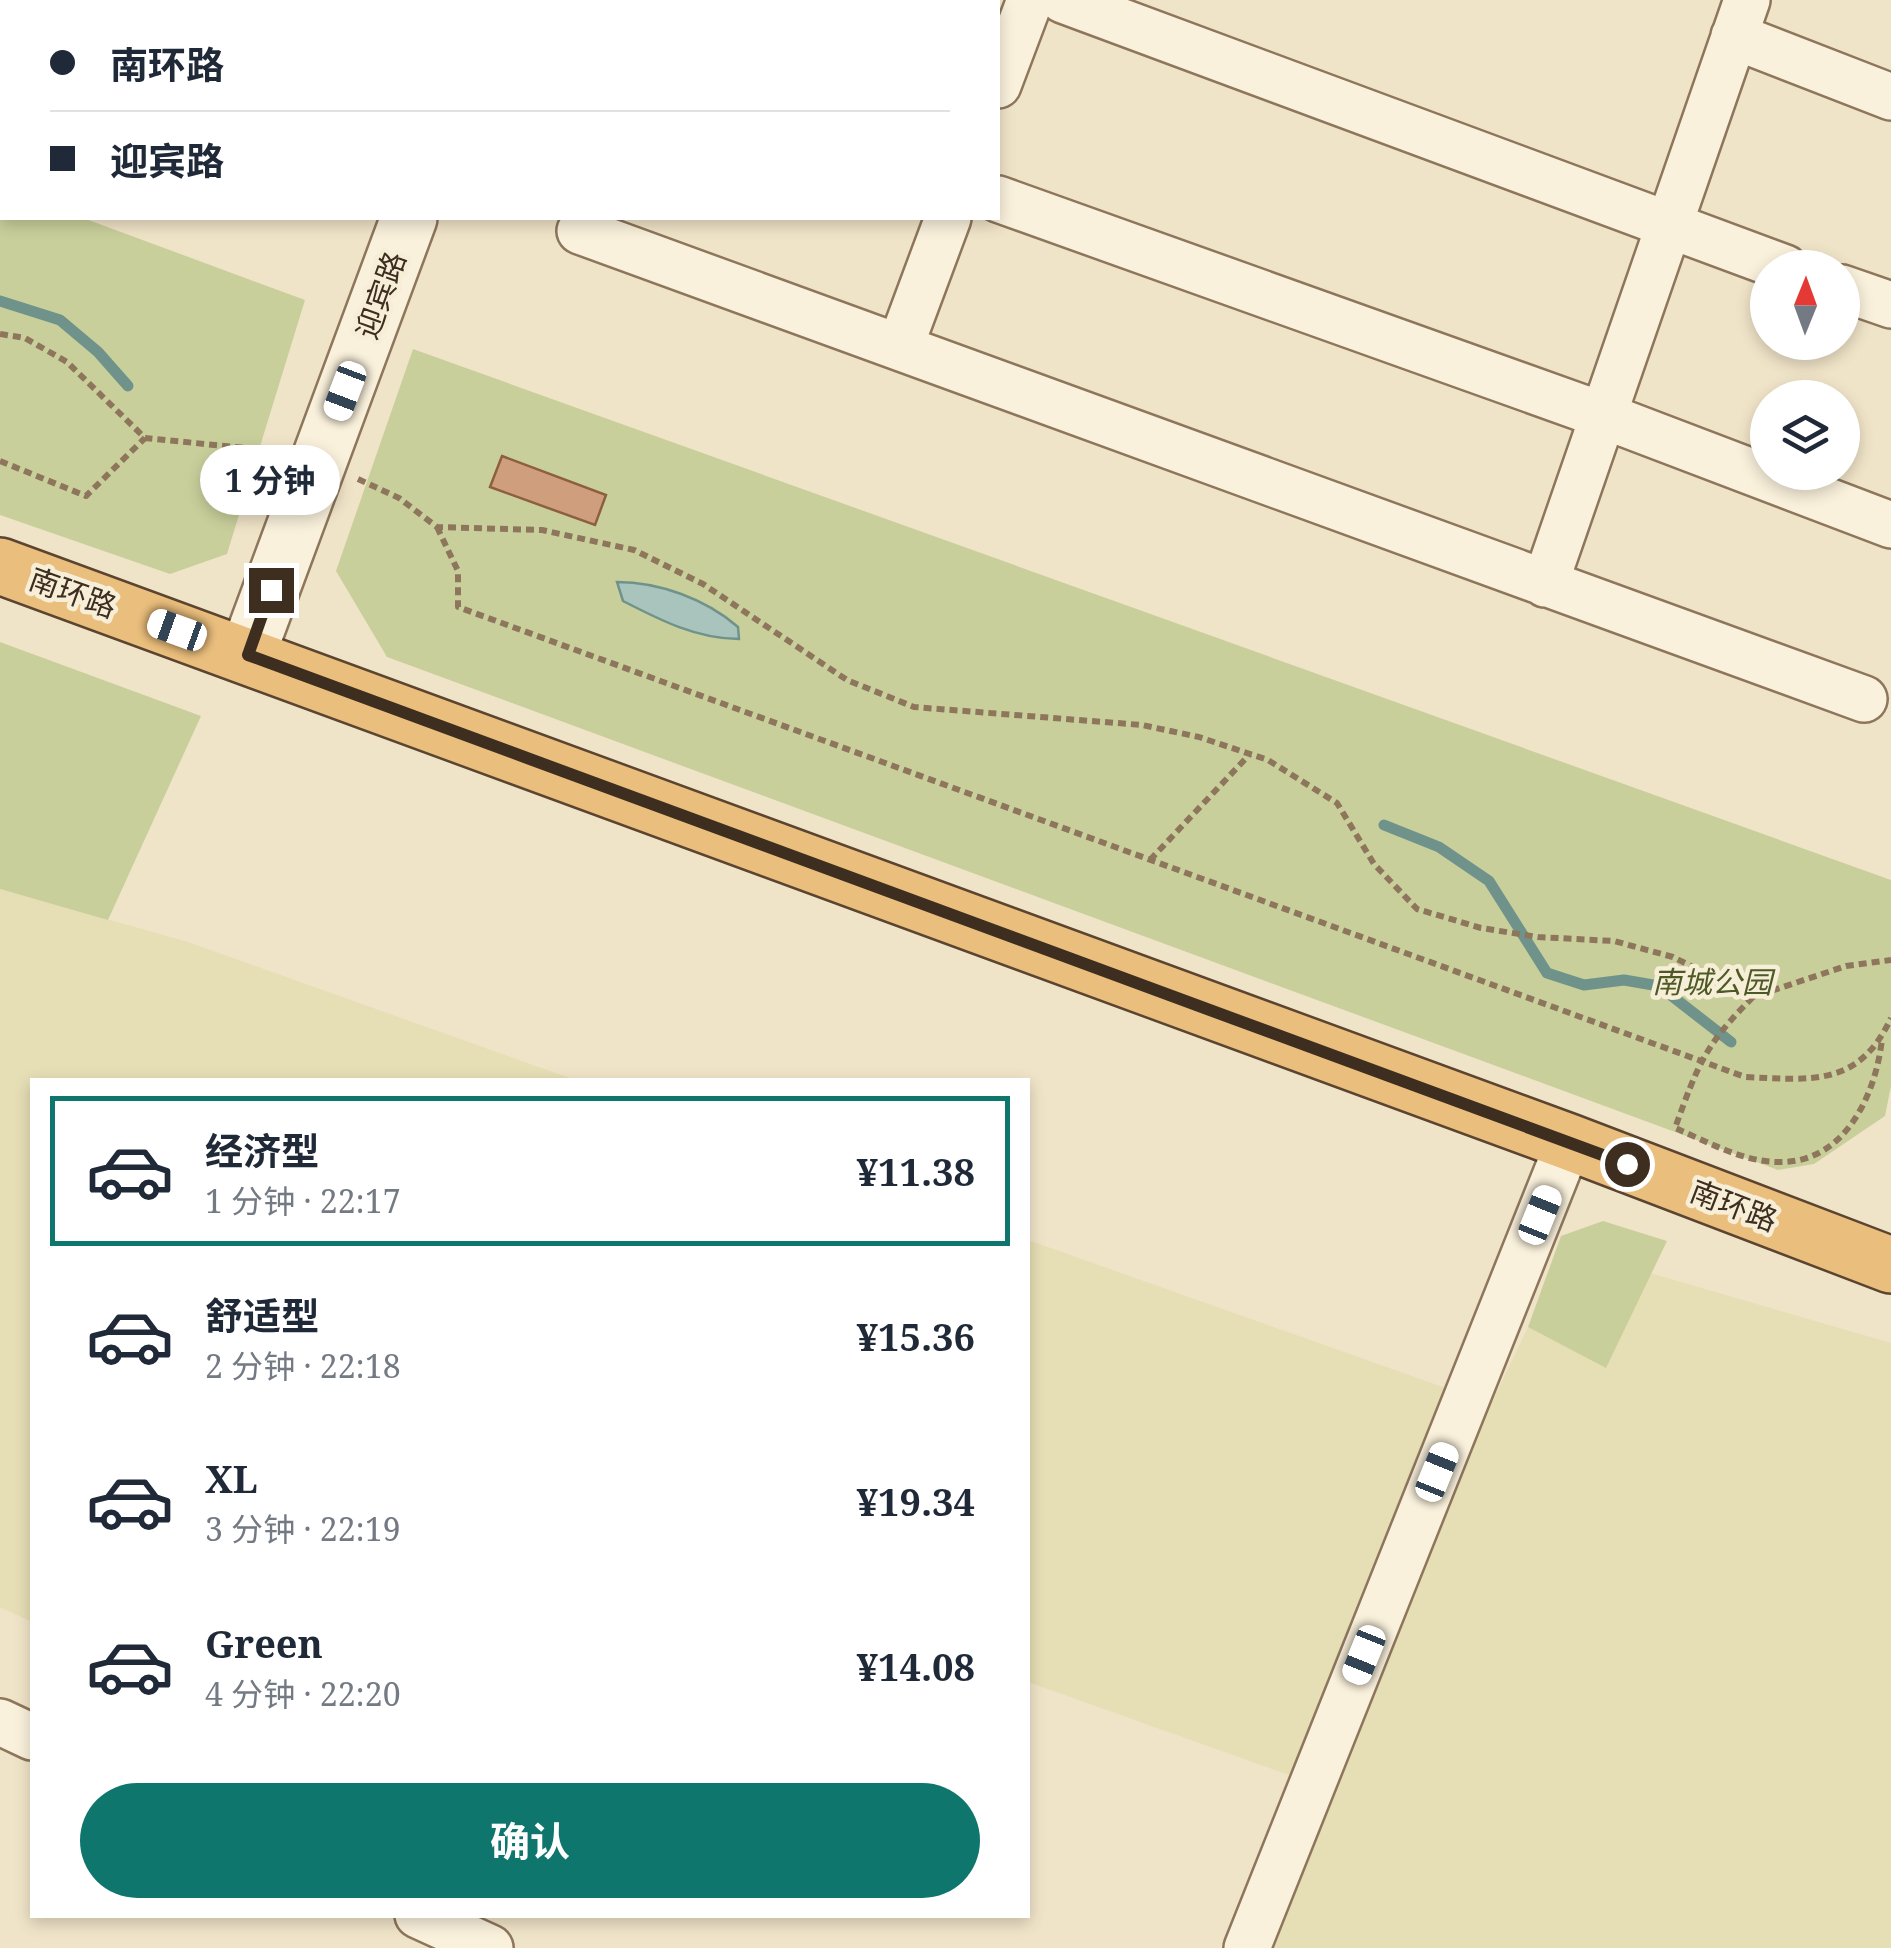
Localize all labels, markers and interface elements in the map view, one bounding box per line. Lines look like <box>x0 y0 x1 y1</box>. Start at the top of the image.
text: 南环路 <box>110 38 224 90</box>
text: 迎宾路 <box>110 134 224 186</box>
street label: 迎宾路 <box>345 246 415 344</box>
north arrow <box>1750 250 1860 360</box>
map controls <box>1750 250 1860 490</box>
car <box>320 358 370 424</box>
button: layers <box>1750 380 1860 490</box>
callout: 1 分钟 <box>201 445 341 515</box>
text: 1 分钟 <box>225 458 315 501</box>
street label: 南环路 <box>24 557 122 627</box>
route end <box>249 568 294 613</box>
car <box>144 606 210 654</box>
park label: 南城公园 <box>1652 961 1776 1002</box>
text: 经济型 <box>205 1124 319 1176</box>
icon: car <box>85 1126 175 1216</box>
route start <box>1605 1142 1650 1187</box>
text: ¥11.38 <box>856 1145 975 1197</box>
street label: 南环路 <box>1685 1170 1783 1240</box>
text: 1 分钟 · 22:17 <box>205 1179 401 1222</box>
car <box>1515 1182 1565 1248</box>
text: 舒适型 <box>205 1289 319 1341</box>
icon: car <box>85 1291 175 1381</box>
text: ¥15.36 <box>856 1310 975 1362</box>
text: 2 分钟 · 22:18 <box>205 1344 401 1387</box>
car <box>1412 1439 1462 1505</box>
text: XL <box>205 1452 258 1504</box>
icon: car <box>85 1456 175 1546</box>
text: ¥19.34 <box>856 1475 975 1527</box>
text: 3 分钟 · 22:19 <box>205 1507 401 1550</box>
text: Green <box>205 1617 323 1669</box>
icon: car <box>85 1621 175 1711</box>
car <box>1339 1622 1389 1688</box>
text: ¥14.08 <box>856 1640 975 1692</box>
text: 4 分钟 · 22:20 <box>205 1672 401 1715</box>
button: 确认 <box>80 1783 980 1898</box>

